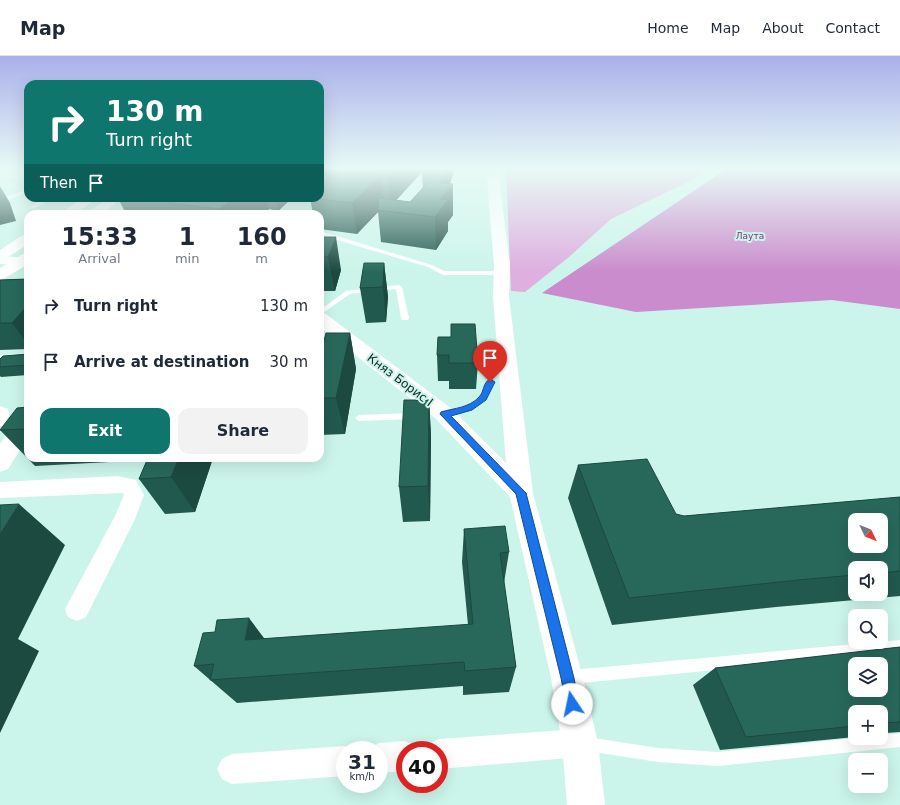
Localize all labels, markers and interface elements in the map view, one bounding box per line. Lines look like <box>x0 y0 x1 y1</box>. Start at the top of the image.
text: Map <box>20 17 65 39</box>
text: Home <box>647 20 689 36</box>
text: Map <box>711 20 740 36</box>
text: About <box>762 20 804 36</box>
text: Contact <box>826 20 880 36</box>
text: 130 m <box>106 95 203 128</box>
icon: right <box>40 96 92 148</box>
text: Turn right <box>106 129 192 150</box>
icon: arrive <box>85 172 107 194</box>
text: Then <box>40 174 77 192</box>
text: 15:33 <box>61 223 138 251</box>
text: 1 <box>179 223 195 251</box>
text: 160 <box>237 223 287 251</box>
park label: Лаута <box>736 231 764 241</box>
text: Arrival <box>78 251 121 266</box>
text: min <box>175 251 199 266</box>
text: m <box>255 251 268 266</box>
icon: right <box>40 295 62 317</box>
text: Turn right <box>74 297 158 315</box>
text: 130 m <box>260 297 308 315</box>
pin <box>473 341 507 382</box>
icon: arrive <box>479 347 501 369</box>
icon: arrive <box>40 351 62 373</box>
street label: Княз Борис I <box>364 351 436 409</box>
text: Arrive at destination <box>74 353 249 371</box>
text: 30 m <box>270 353 308 371</box>
button: Exit <box>40 408 170 454</box>
button: Share <box>178 408 308 454</box>
north arrow <box>848 513 888 553</box>
map controls <box>848 513 888 793</box>
button: sound <box>848 561 888 601</box>
button: search <box>848 609 888 649</box>
button: layers <box>848 657 888 697</box>
position arrow <box>551 683 593 725</box>
button: + <box>848 705 888 745</box>
speed limit sign: 40 <box>396 741 448 793</box>
text: 31 <box>348 750 376 774</box>
button: − <box>848 753 888 793</box>
text: km/h <box>349 771 375 782</box>

